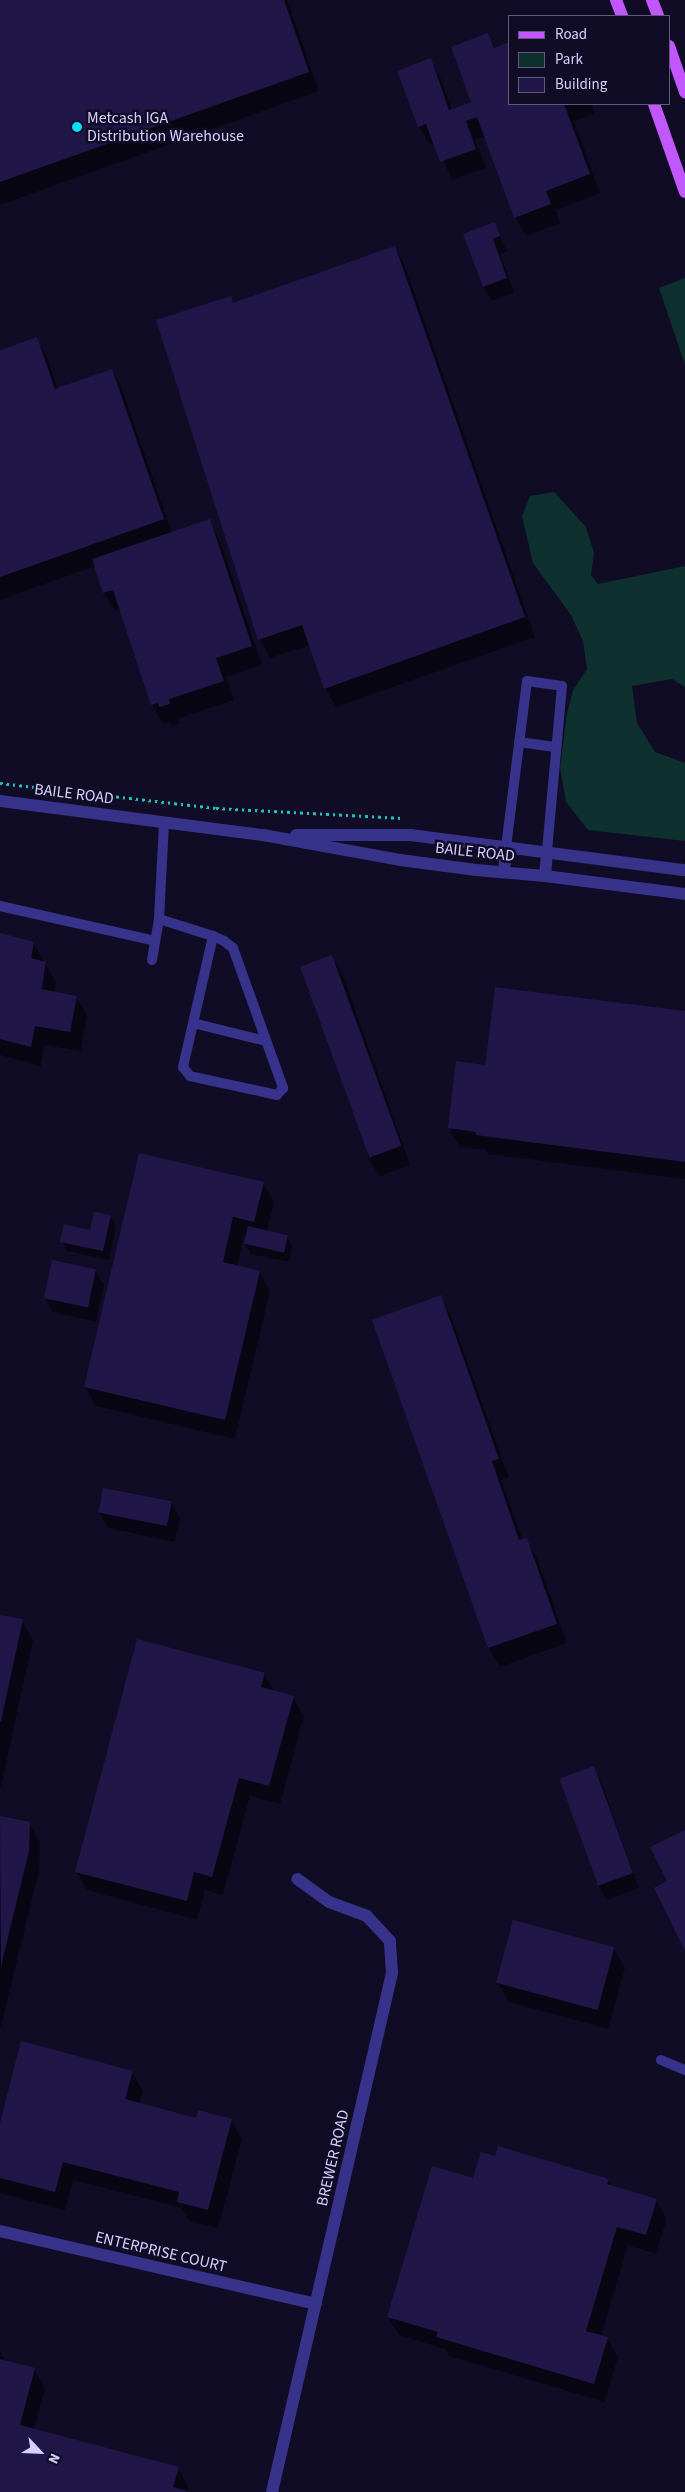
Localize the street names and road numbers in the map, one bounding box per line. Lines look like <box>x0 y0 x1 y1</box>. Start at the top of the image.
street label: BAILE ROAD <box>33 780 115 808</box>
street label: BAILE ROAD <box>434 838 516 866</box>
street label: BREWER ROAD <box>313 2108 353 2208</box>
street label: ENTERPRISE COURT <box>93 2228 229 2276</box>

